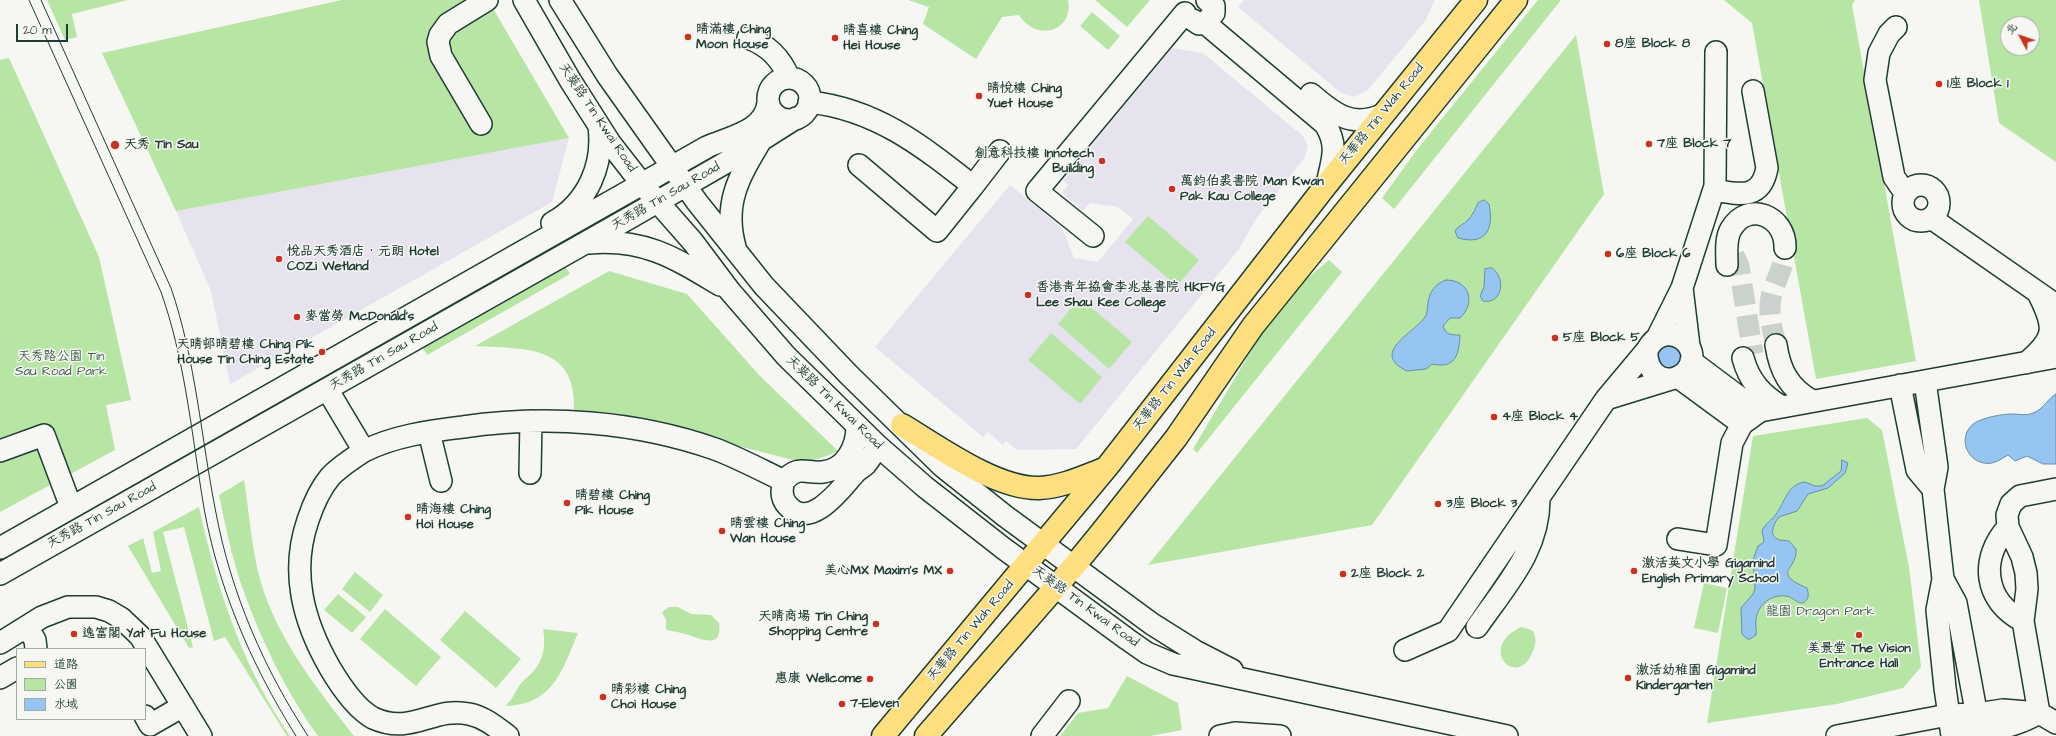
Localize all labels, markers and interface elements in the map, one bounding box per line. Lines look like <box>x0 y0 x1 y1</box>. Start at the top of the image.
scale bar <box>18 16 70 42</box>
north arrow <box>2000 16 2040 56</box>
text: 北 <box>2002 20 2020 38</box>
text: 20 m <box>23 22 52 39</box>
place label: 晴滿樓 Ching Moon House <box>696 22 771 53</box>
place label: 晴喜樓 Ching Hei House <box>843 23 918 54</box>
marker: 晴滿樓 Ching Moon House <box>683 32 693 42</box>
marker: 晴喜樓 Ching Hei House <box>830 33 840 43</box>
place label: 8座 Block 8 <box>1615 36 1690 52</box>
marker: 8座 Block 8 <box>1602 39 1612 49</box>
street label: 天葵路 Tin Kwai Road <box>555 61 639 175</box>
street label: 天華路 Tin Wah Road <box>1336 61 1428 169</box>
place label: 1座 Block 1 <box>1947 76 2009 92</box>
marker: 1座 Block 1 <box>1934 79 1944 89</box>
place label: 晴悅樓 Ching Yuet House <box>987 81 1062 112</box>
marker: 晴悅樓 Ching Yuet House <box>974 91 984 101</box>
place label: 7座 Block 7 <box>1657 136 1731 152</box>
place label: 天秀 Tin Sau <box>124 137 199 153</box>
marker: 天秀 Tin Sau <box>109 139 121 151</box>
marker: 7座 Block 7 <box>1644 139 1654 149</box>
place label: 創意科技樓 Innotech Building <box>975 146 1094 177</box>
marker: 創意科技樓 Innotech Building <box>1097 156 1107 166</box>
street label: 天秀路 Tin Sau Road <box>609 160 723 234</box>
place label: 萬鈞伯裘書院 Man Kwan Pak Kau College <box>1180 174 1324 205</box>
marker: 萬鈞伯裘書院 Man Kwan Pak Kau College <box>1167 184 1177 194</box>
place label: 悦品天秀酒店‧元朗 Hotel COZi Wetland <box>287 244 439 275</box>
place label: 6座 Block 6 <box>1616 246 1691 262</box>
marker: 6座 Block 6 <box>1603 249 1613 259</box>
marker: 悦品天秀酒店‧元朗 Hotel COZi Wetland <box>274 254 284 264</box>
place label: 香港青年拹會李兆基書院 HKFYG Lee Shau Kee College <box>1036 280 1225 311</box>
marker: 香港青年拹會李兆基書院 HKFYG Lee Shau Kee College <box>1023 290 1033 300</box>
place label: 麥當勞 McDonald’s <box>305 309 414 325</box>
marker: 麥當勞 McDonald’s <box>292 312 302 322</box>
street label: 天秀路 Tin Sau Road <box>327 320 441 394</box>
street label: 天華路 Tin Wah Road <box>1130 325 1220 435</box>
place label: 5座 Block 5 <box>1563 330 1640 346</box>
marker: 5座 Block 5 <box>1550 333 1560 343</box>
place label: 天晴邨晴碧樓 Ching Pik House Tin Ching Estate <box>177 337 314 368</box>
marker: 天晴邨晴碧樓 Ching Pik House Tin Ching Estate <box>317 347 327 357</box>
park label: 天秀路公園 Tin Sau Road Park <box>15 349 107 380</box>
street label: 天葵路 Tin Kwai Road <box>783 353 885 453</box>
place label: 4座 Block 4 <box>1502 409 1578 425</box>
marker: 4座 Block 4 <box>1489 412 1499 422</box>
street label: 天秀路 Tin Sau Road <box>45 479 159 553</box>
place label: 晴碧樓 Ching Pik House <box>575 488 650 519</box>
place label: 3座 Block 3 <box>1446 496 1517 512</box>
marker: 晴碧樓 Ching Pik House <box>562 498 572 508</box>
marker: 3座 Block 3 <box>1433 499 1443 509</box>
place label: 晴海樓 Ching Hoi House <box>416 502 491 533</box>
marker: 晴海樓 Ching Hoi House <box>403 512 413 522</box>
place label: 晴雲樓 Ching Wan House <box>730 516 805 547</box>
marker: 晴雲樓 Ching Wan House <box>717 526 727 536</box>
place label: 激活英文小學 Gigamind English Primary School <box>1642 556 1778 587</box>
place label: 美心MX Maxim's MX <box>824 563 942 579</box>
street label: 天葵路 Tin Kwai Road <box>1029 563 1141 651</box>
marker: 美心MX Maxim's MX <box>945 566 955 576</box>
place label: 2座 Block 2 <box>1351 566 1424 582</box>
marker: 激活英文小學 Gigamind English Primary School <box>1629 566 1639 576</box>
marker: 2座 Block 2 <box>1338 569 1348 579</box>
street label: 天華路 Tin Wah Road <box>924 578 1018 684</box>
park label: 龍園 Dragon Park <box>1765 604 1875 620</box>
place label: 天晴商場 Tin Ching Shopping Centre <box>758 609 868 640</box>
marker: 天晴商場 Tin Ching Shopping Centre <box>871 619 881 629</box>
place label: 逸富閣 Yat Fu House <box>82 626 206 642</box>
marker: 逸富閣 Yat Fu House <box>69 629 79 639</box>
marker: 美景堂 The Vision Entrance Hall <box>1854 630 1864 640</box>
place label: 美景堂 The Vision Entrance Hall <box>1807 641 1911 672</box>
legend <box>16 648 146 720</box>
text: 道路 <box>54 656 78 673</box>
place label: 激活幼稚園 Gigamind Kindergarten <box>1636 663 1756 694</box>
place label: 惠康 Wellcome <box>775 671 862 687</box>
marker: 激活幼稚園 Gigamind Kindergarten <box>1623 673 1633 683</box>
marker: 惠康 Wellcome <box>865 674 875 684</box>
text: 公園 <box>54 676 78 693</box>
place label: 晴彩樓 Ching Choi House <box>611 682 686 713</box>
marker: 晴彩樓 Ching Choi House <box>598 692 608 702</box>
text: 水域 <box>54 696 78 713</box>
place label: 7-Eleven <box>850 696 899 712</box>
marker: 7-Eleven <box>837 699 847 709</box>

